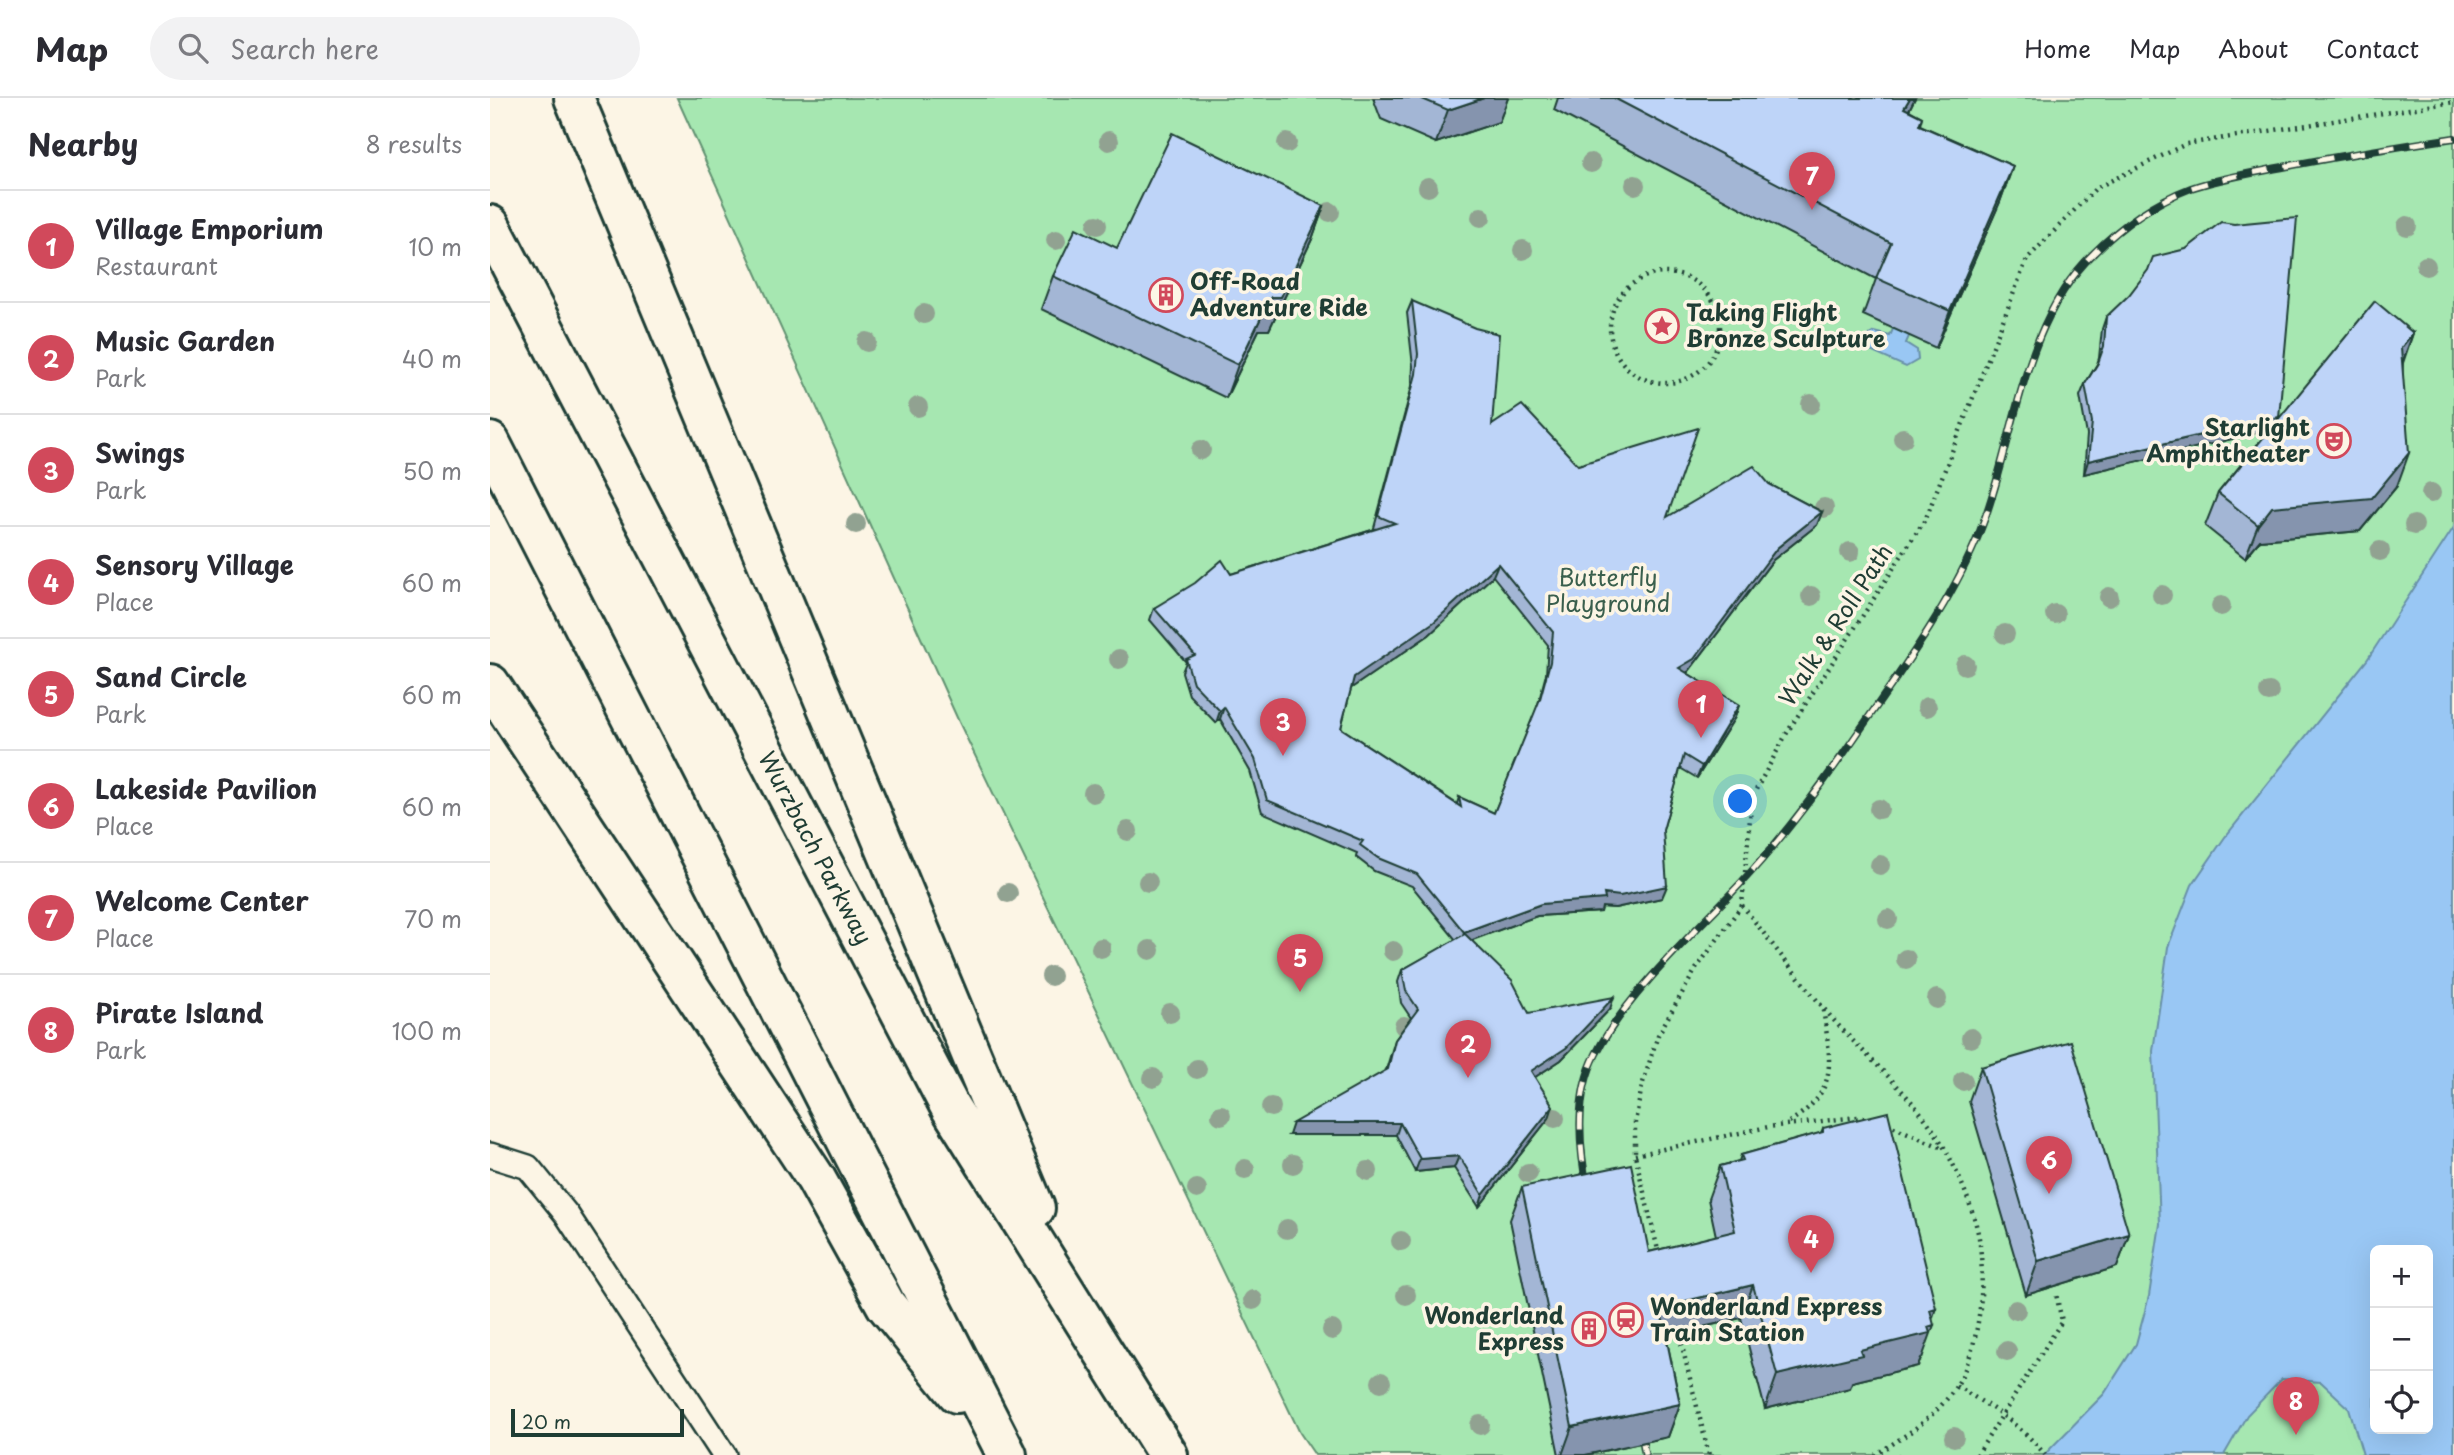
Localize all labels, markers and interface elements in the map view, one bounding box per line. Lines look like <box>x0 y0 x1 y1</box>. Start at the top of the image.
search box <box>150 17 640 80</box>
text: Map <box>35 23 108 73</box>
icon: search <box>174 29 212 67</box>
text: Search here <box>230 29 379 68</box>
text: Home <box>2024 30 2091 66</box>
text: Map <box>2129 30 2180 66</box>
text: About <box>2218 30 2288 66</box>
text: Contact <box>2326 30 2419 66</box>
text: Nearby <box>28 121 138 166</box>
text: 8 results <box>366 126 462 161</box>
pin: 7 <box>1789 152 1835 210</box>
text: Village Emporium <box>95 209 323 248</box>
text: 1 <box>46 229 57 264</box>
text: 10 m <box>408 229 462 264</box>
text: Restaurant <box>95 248 218 283</box>
place label: Off-Road Adventure Ride <box>1190 263 1368 324</box>
building icon: Off-Road Adventure Ride <box>1147 276 1185 314</box>
place label: Taking Flight Bronze Sculpture <box>1686 294 1886 355</box>
place icon: Taking Flight Bronze Sculpture <box>1643 307 1681 345</box>
text: Music Garden <box>95 321 275 360</box>
text: 2 <box>43 341 59 376</box>
text: 40 m <box>402 341 462 376</box>
text: Park <box>95 360 146 395</box>
place label: Starlight Amphitheater <box>2147 409 2310 470</box>
theatre icon: Starlight Amphitheater <box>2315 422 2353 460</box>
text: Swings <box>95 433 185 472</box>
text: 3 <box>43 453 59 488</box>
text: 50 m <box>402 453 462 488</box>
text: Park <box>95 472 146 507</box>
street label: Walk & Roll Path <box>1769 536 1900 712</box>
text: Sensory Village <box>95 545 294 584</box>
park label: Butterfly Playground <box>1546 559 1670 620</box>
text: 4 <box>43 565 59 600</box>
text: 60 m <box>402 565 462 600</box>
text: Place <box>95 584 154 619</box>
text: Sand Circle <box>95 657 247 696</box>
text: 5 <box>44 677 58 712</box>
text: 60 m <box>402 677 462 712</box>
pin: 1 <box>1678 680 1724 738</box>
text: Park <box>95 696 146 731</box>
pin: 3 <box>1260 698 1306 756</box>
street label: Wurzbach Parkway <box>751 744 882 950</box>
text: Lakeside Pavilion <box>95 769 317 808</box>
your location <box>1723 784 1757 818</box>
text: 6 <box>43 789 59 824</box>
text: 60 m <box>402 789 462 824</box>
text: Place <box>95 808 154 843</box>
text: Welcome Center <box>95 881 309 920</box>
text: 7 <box>44 901 58 936</box>
text: 70 m <box>404 901 462 936</box>
text: Place <box>95 920 154 955</box>
pin: 5 <box>1277 934 1323 992</box>
text: Pirate Island <box>95 993 264 1032</box>
text: 8 <box>44 1013 58 1048</box>
text: 100 m <box>392 1013 462 1048</box>
pin: 2 <box>1445 1020 1491 1078</box>
text: Park <box>95 1032 146 1067</box>
pin: 6 <box>2026 1136 2072 1194</box>
pin: 4 <box>1788 1215 1834 1273</box>
map controls <box>2370 1245 2433 1434</box>
button: + <box>2370 1245 2433 1308</box>
place label: Wonderland Express Train Station <box>1650 1288 1882 1349</box>
place label: Wonderland Express <box>1424 1297 1564 1358</box>
station icon: Wonderland Express Train Station <box>1607 1301 1645 1339</box>
button: − <box>2370 1308 2433 1371</box>
building icon: Wonderland Express <box>1570 1310 1608 1348</box>
button: locate <box>2370 1371 2433 1434</box>
pin: 8 <box>2273 1377 2319 1435</box>
scale bar <box>511 1406 684 1438</box>
text: 20 m <box>522 1407 571 1435</box>

